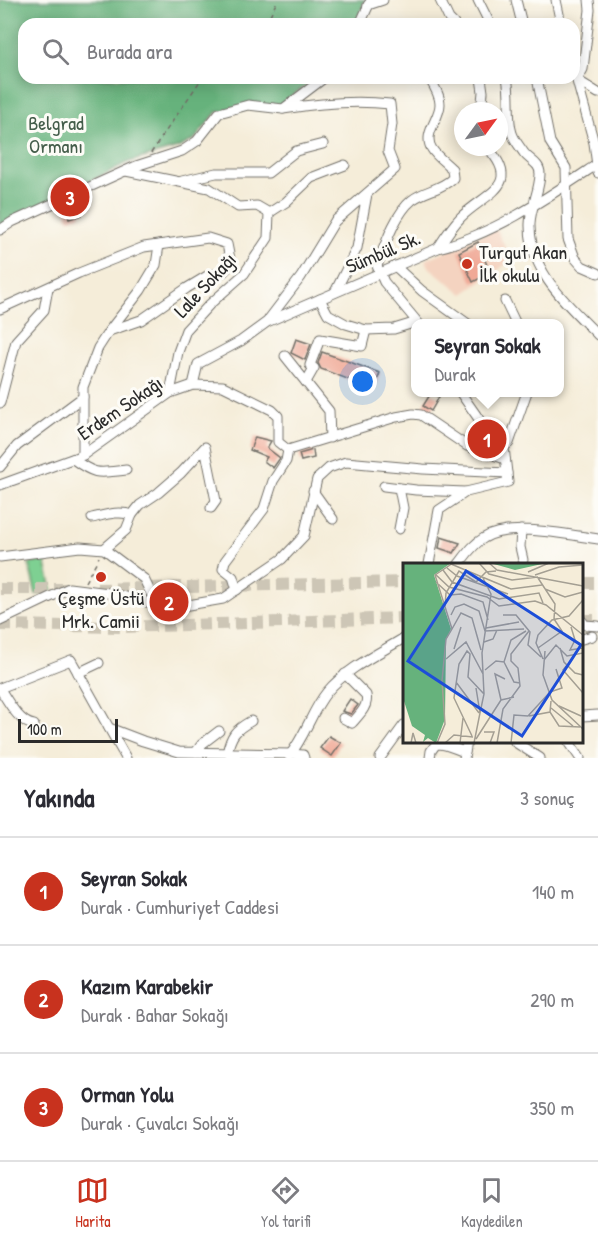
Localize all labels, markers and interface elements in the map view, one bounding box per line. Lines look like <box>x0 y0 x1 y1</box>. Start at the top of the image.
search box <box>18 18 580 84</box>
icon: search <box>39 35 72 68</box>
text: Burada ara <box>87 36 172 66</box>
north arrow <box>454 102 508 156</box>
park label: Belgrad Ormanı <box>28 109 84 159</box>
pin: 3 <box>50 174 90 220</box>
street label: Sümbül Sk. <box>341 224 424 279</box>
place label: Turgut Akan İlk okulu <box>479 238 567 288</box>
street label: Lale Sokağı <box>168 246 242 323</box>
marker: Turgut Akan İlk okulu <box>460 257 474 271</box>
popup <box>411 319 564 397</box>
text: Seyran Sokak <box>434 330 541 360</box>
text: Durak <box>434 360 476 387</box>
your location <box>348 367 377 396</box>
street label: Erdem Sokağı <box>72 369 168 446</box>
pin: 1 <box>468 416 506 462</box>
inset map <box>403 563 583 743</box>
marker: Çeşme Üstü Mrk. Camii <box>94 570 108 584</box>
pin: 2 <box>150 580 188 624</box>
place label: Çeşme Üstü Mrk. Camii <box>58 584 144 634</box>
scale bar <box>18 716 118 744</box>
text: 100 m <box>27 718 62 740</box>
text: Yakında <box>24 780 94 815</box>
text: 3 sonuç <box>520 784 574 811</box>
text: Seyran Sokak <box>81 863 187 893</box>
text: 1 <box>40 878 47 905</box>
text: 140 m <box>532 878 574 905</box>
text: Durak · Cumhuriyet Caddesi <box>81 893 279 920</box>
text: Kazım Karabekir <box>81 971 213 1001</box>
text: 2 <box>39 986 48 1013</box>
text: 290 m <box>530 986 574 1013</box>
text: Durak · Bahar Sokağı <box>81 1001 229 1028</box>
text: Orman Yolu <box>81 1079 174 1109</box>
text: 3 <box>39 1094 48 1121</box>
text: 350 m <box>529 1094 574 1121</box>
text: Durak · Çuvalcı Sokağı <box>81 1109 239 1136</box>
tab: Harita <box>75 1174 111 1232</box>
tab: Yol tarifi <box>261 1174 310 1232</box>
tab: Kaydedilen <box>461 1174 523 1232</box>

